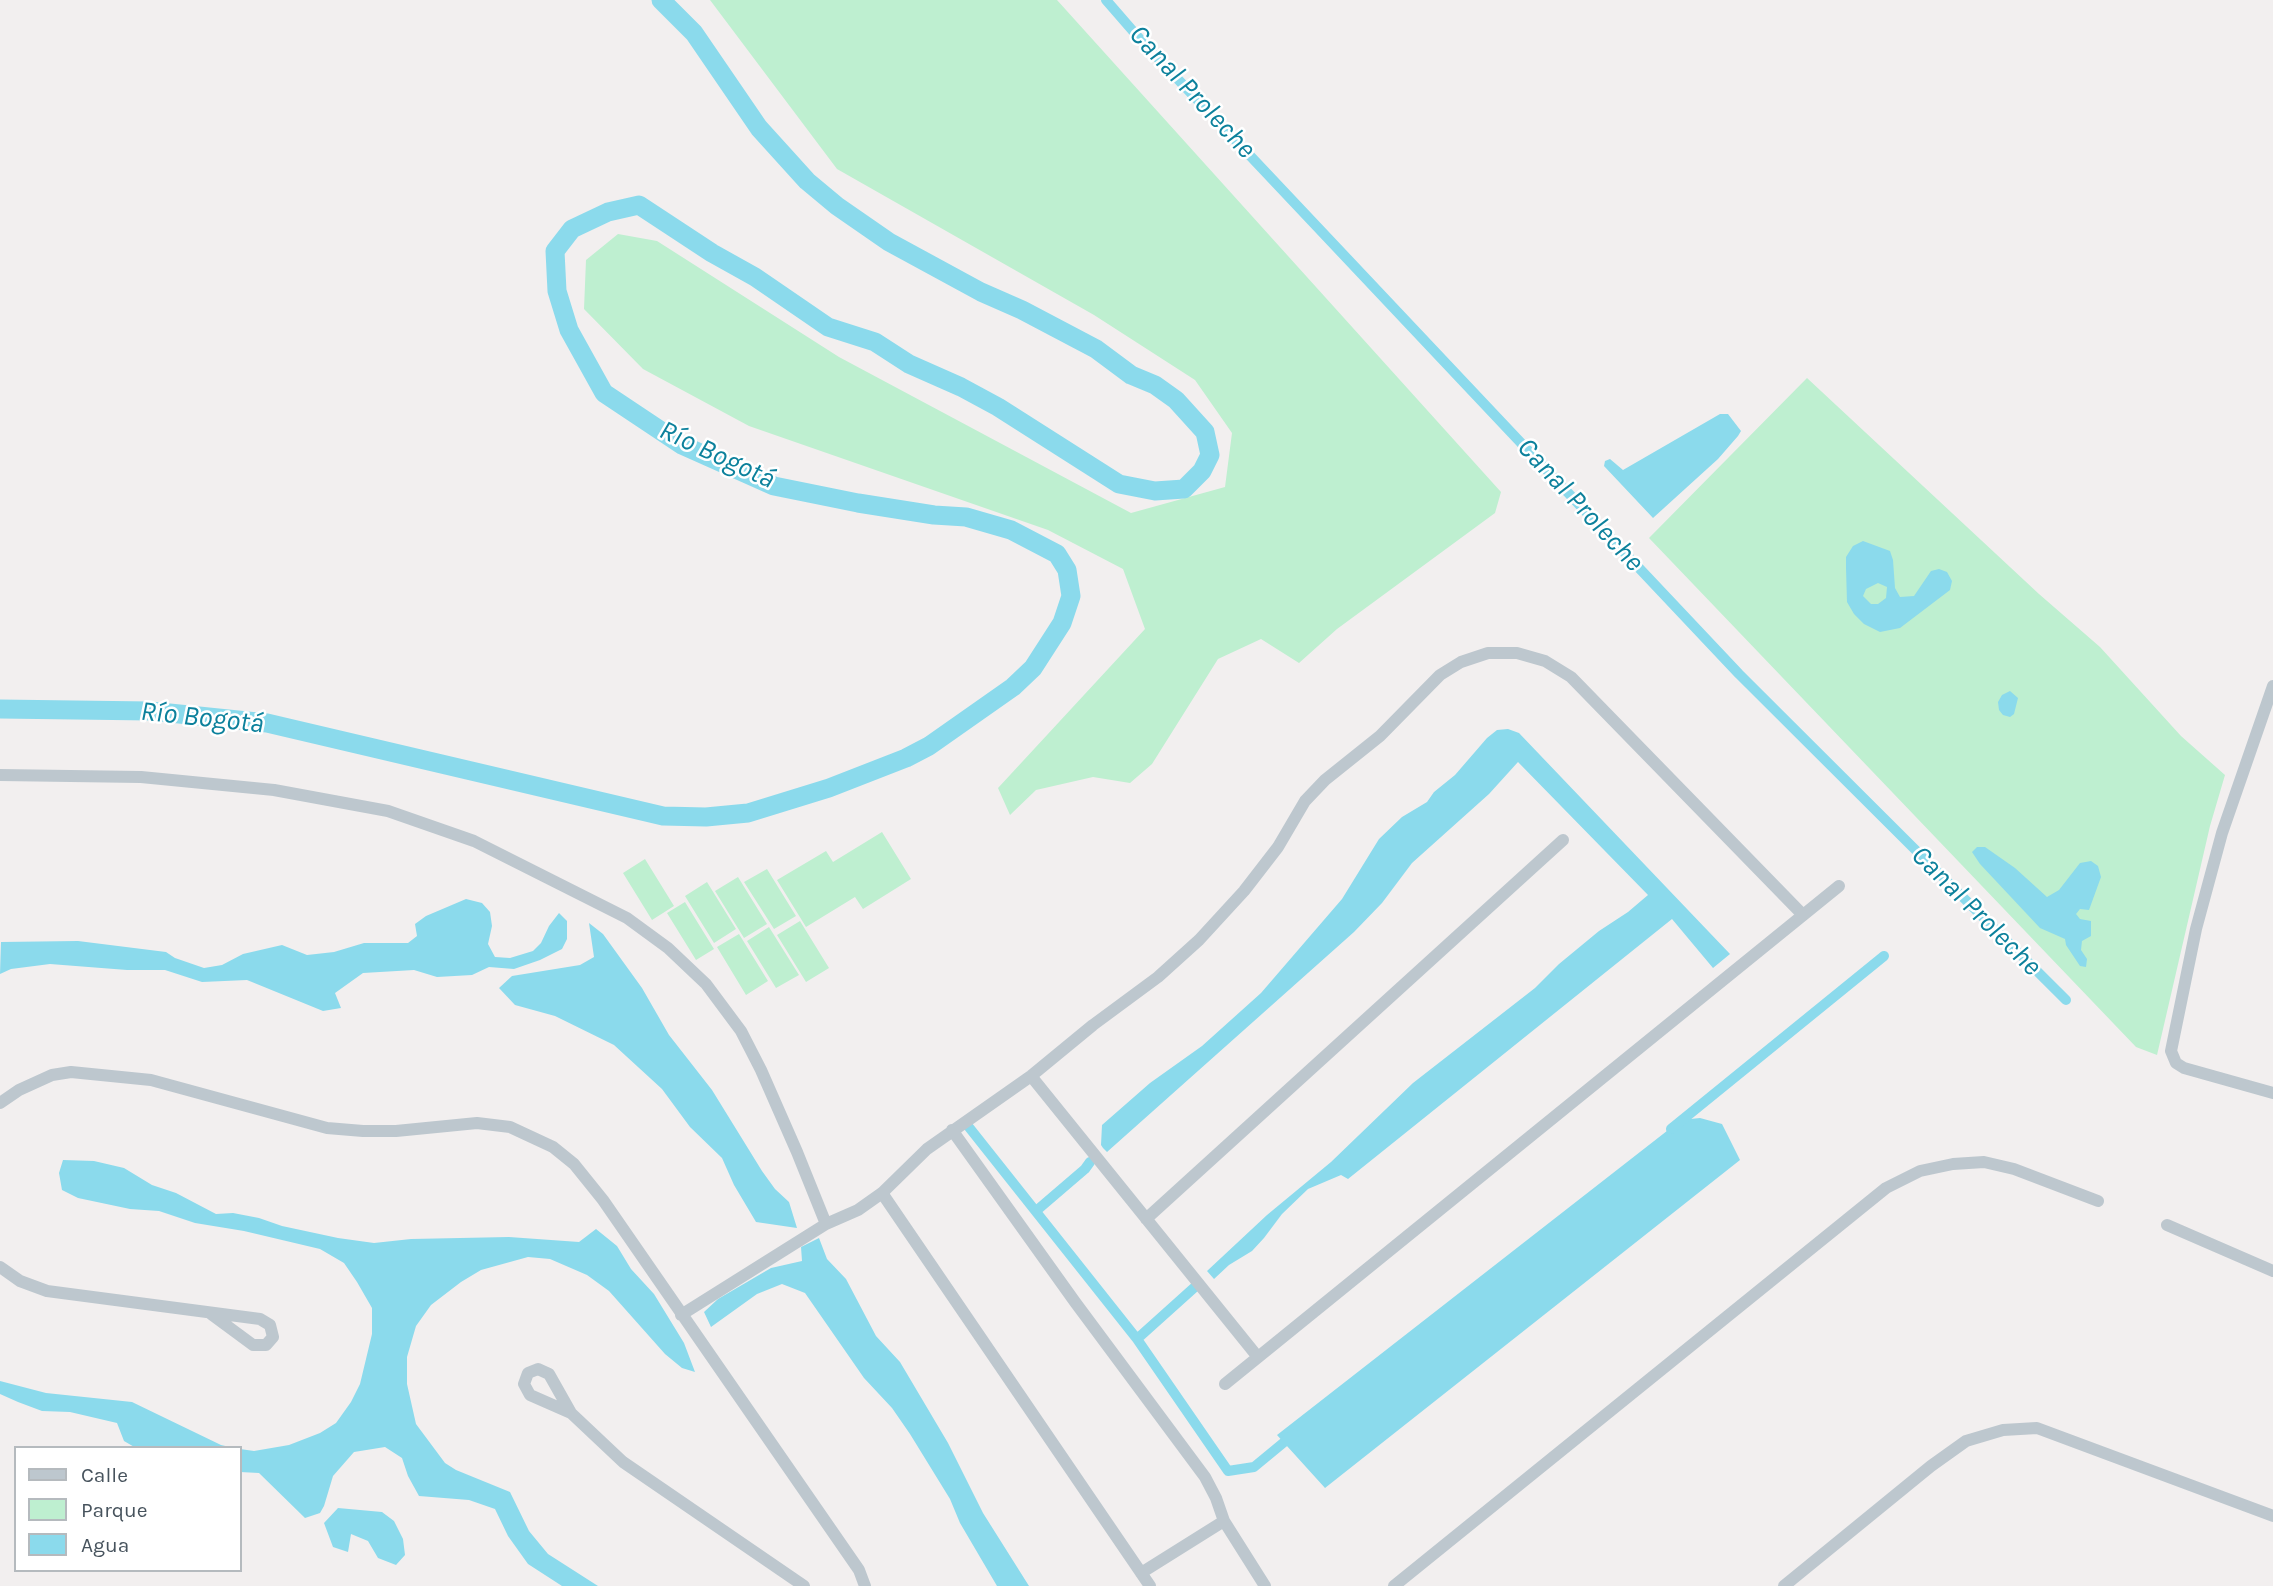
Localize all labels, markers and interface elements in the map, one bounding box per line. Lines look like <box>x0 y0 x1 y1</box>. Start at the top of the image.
water label: Canal Proleche <box>1122 18 1262 166</box>
water label: Río Bogotá <box>654 414 780 496</box>
water label: Canal Proleche <box>1510 431 1650 579</box>
water label: Río Bogotá <box>139 695 265 741</box>
water label: Canal Proleche <box>1904 839 2048 983</box>
legend <box>14 1446 242 1572</box>
text: Calle <box>81 1463 128 1487</box>
text: Parque <box>81 1498 148 1522</box>
text: Agua <box>81 1533 129 1557</box>

